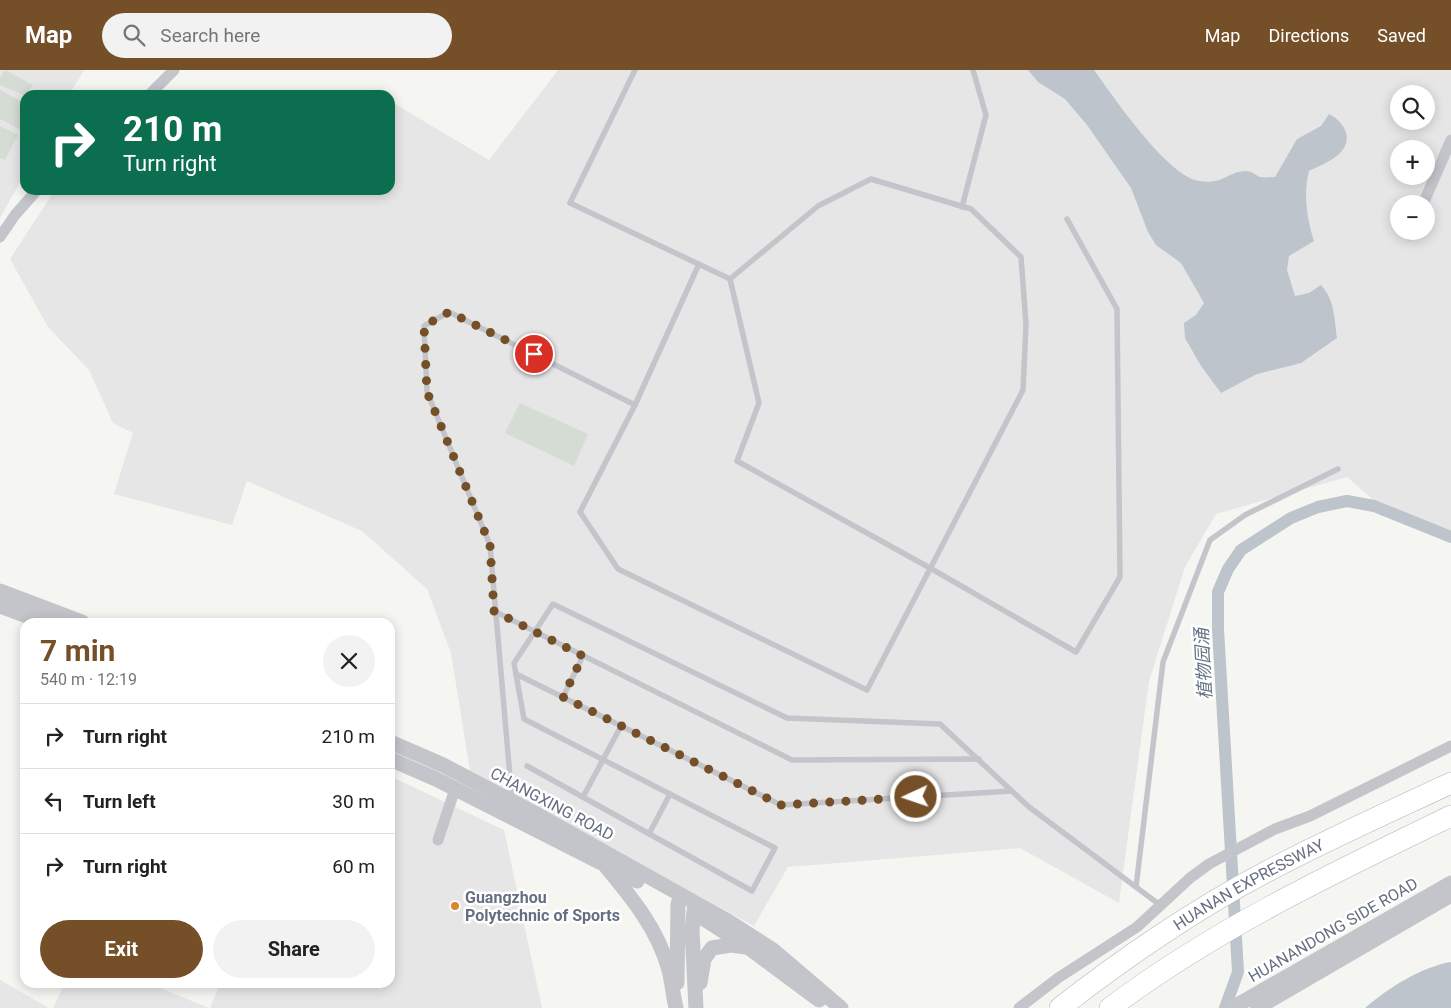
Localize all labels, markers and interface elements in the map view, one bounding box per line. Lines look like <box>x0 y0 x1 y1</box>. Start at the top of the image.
search box <box>102 13 452 58</box>
text: Map <box>25 21 72 49</box>
icon: search <box>120 21 148 49</box>
text: Search here <box>160 24 260 47</box>
text: Map <box>1205 25 1240 46</box>
text: Directions <box>1268 25 1349 46</box>
text: Saved <box>1377 25 1426 46</box>
map controls <box>1390 85 1435 240</box>
button: search <box>1390 85 1435 130</box>
text: 210 m <box>123 109 222 150</box>
icon: right <box>40 110 105 175</box>
button: + <box>1390 140 1435 185</box>
text: Turn right <box>123 151 217 176</box>
button: − <box>1390 195 1435 240</box>
pin <box>513 333 555 375</box>
icon: arrive <box>520 340 548 368</box>
water label: 植物园涌 <box>1191 626 1215 701</box>
text: 7 min <box>40 633 115 668</box>
button: close <box>323 635 375 687</box>
text: 540 m · 12:19 <box>40 670 137 689</box>
icon: right <box>40 722 68 750</box>
text: Turn right <box>83 725 167 748</box>
text: 210 m <box>322 725 375 748</box>
street label: CHANGXING ROAD <box>487 763 617 845</box>
position arrow <box>889 770 941 822</box>
icon: left <box>40 787 68 815</box>
text: Turn left <box>83 790 156 813</box>
text: 30 m <box>332 790 375 813</box>
street label: HUANAN EXPRESSWAY <box>1170 834 1327 934</box>
icon: right <box>40 852 68 880</box>
text: Turn right <box>83 855 167 878</box>
text: 60 m <box>332 855 375 878</box>
street label: HUANANDONG SIDE ROAD <box>1245 874 1421 986</box>
place label: Guangzhou Polytechnic of Sports <box>465 888 620 925</box>
marker: Guangzhou Polytechnic of Sports <box>449 900 461 912</box>
button: Exit <box>40 920 203 978</box>
button: Share <box>213 920 375 978</box>

